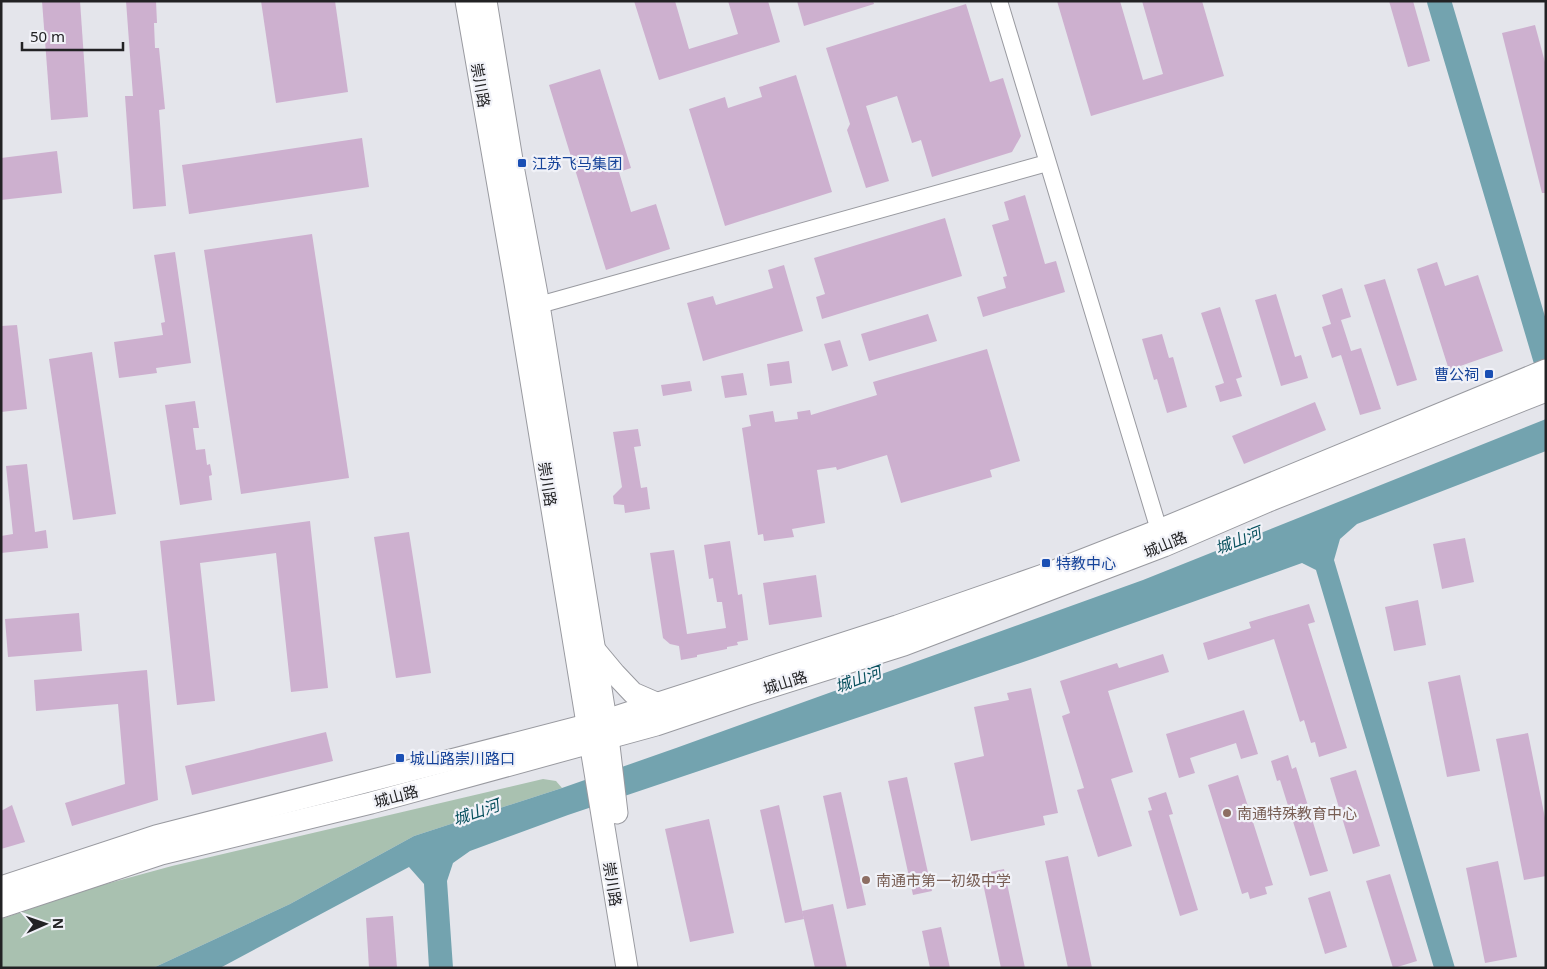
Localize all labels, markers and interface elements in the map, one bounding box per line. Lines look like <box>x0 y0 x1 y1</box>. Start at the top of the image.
scale bar <box>22 20 124 52</box>
text: 50 m <box>30 26 65 46</box>
street label: 崇川路 <box>467 61 495 109</box>
place label: 江苏飞马集团 <box>532 153 622 173</box>
marker: 江苏飞马集团 <box>516 157 528 169</box>
place label: 曹公祠 <box>1434 364 1479 384</box>
marker: 曹公祠 <box>1483 368 1495 380</box>
street label: 崇川路 <box>535 460 561 508</box>
water label: 城山河 <box>1212 520 1267 559</box>
street label: 城山路 <box>1140 526 1190 562</box>
place label: 特教中心 <box>1056 553 1116 573</box>
marker: 特教中心 <box>1040 557 1052 569</box>
water label: 城山河 <box>832 659 887 698</box>
street label: 城山路 <box>761 666 809 698</box>
place label: 城山路崇川路口 <box>410 748 515 768</box>
marker: 城山路崇川路口 <box>394 752 406 764</box>
street label: 城山路 <box>372 781 420 811</box>
water label: 城山河 <box>450 793 505 830</box>
place label: 南通特殊教育中心 <box>1237 803 1357 823</box>
marker: 南通特殊教育中心 <box>1221 807 1233 819</box>
street label: 崇川路 <box>600 860 626 908</box>
place label: 南通市第一初级中学 <box>876 870 1011 890</box>
marker: 南通市第一初级中学 <box>860 874 872 886</box>
north arrow <box>20 899 70 949</box>
text: N <box>49 918 68 930</box>

